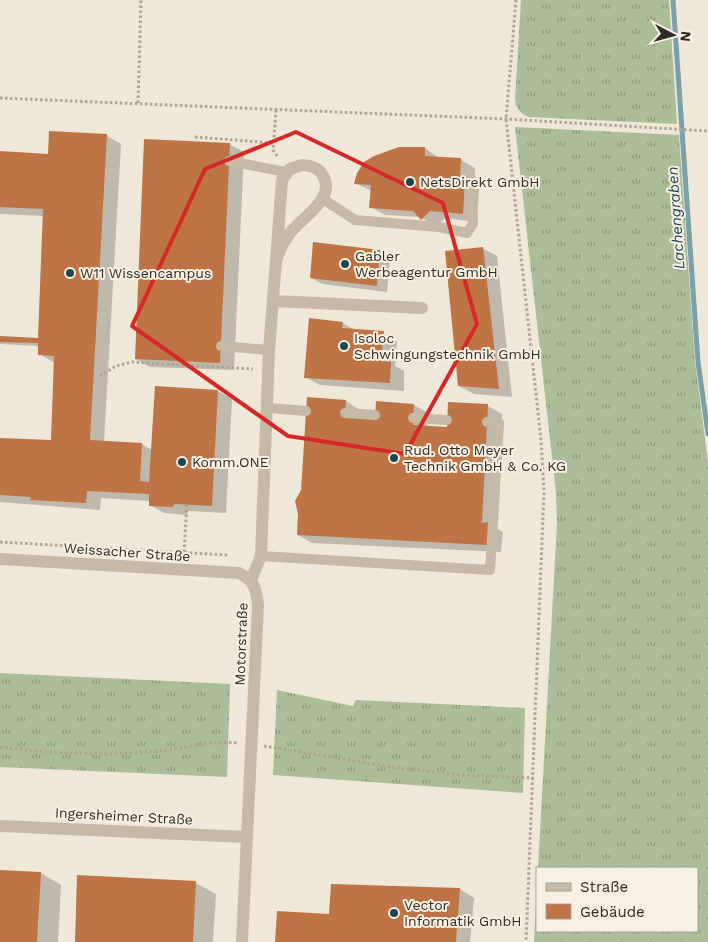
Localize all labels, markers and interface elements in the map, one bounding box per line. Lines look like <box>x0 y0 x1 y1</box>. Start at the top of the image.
north arrow <box>648 10 698 60</box>
text: N <box>677 30 694 42</box>
water label: Lachengraben <box>663 166 689 270</box>
place label: NetsDirekt GmbH <box>420 174 540 190</box>
marker: NetsDirekt GmbH <box>404 176 416 188</box>
place label: Gabler Werbeagentur GmbH <box>355 248 498 280</box>
marker: Gabler Werbeagentur GmbH <box>339 258 351 270</box>
place label: W11 Wissencampus <box>80 265 211 281</box>
marker: W11 Wissencampus <box>64 267 76 279</box>
place label: Isoloc Schwingungstechnik GmbH <box>354 330 541 362</box>
marker: Isoloc Schwingungstechnik GmbH <box>338 340 350 352</box>
place label: Rud. Otto Meyer Technik GmbH & Co. KG <box>404 442 566 474</box>
marker: Rud. Otto Meyer Technik GmbH & Co. KG <box>388 452 400 464</box>
place label: Komm.ONE <box>192 454 269 470</box>
marker: Komm.ONE <box>176 456 188 468</box>
street label: Weissacher Straße <box>63 540 191 564</box>
street label: Motorstraße <box>232 602 250 686</box>
street label: Ingersheimer Straße <box>55 804 193 828</box>
legend <box>536 867 698 932</box>
text: Straße <box>580 878 628 896</box>
place label: Vector Informatik GmbH <box>404 897 521 929</box>
text: Gebäude <box>580 903 645 921</box>
marker: Vector Informatik GmbH <box>388 907 400 919</box>

